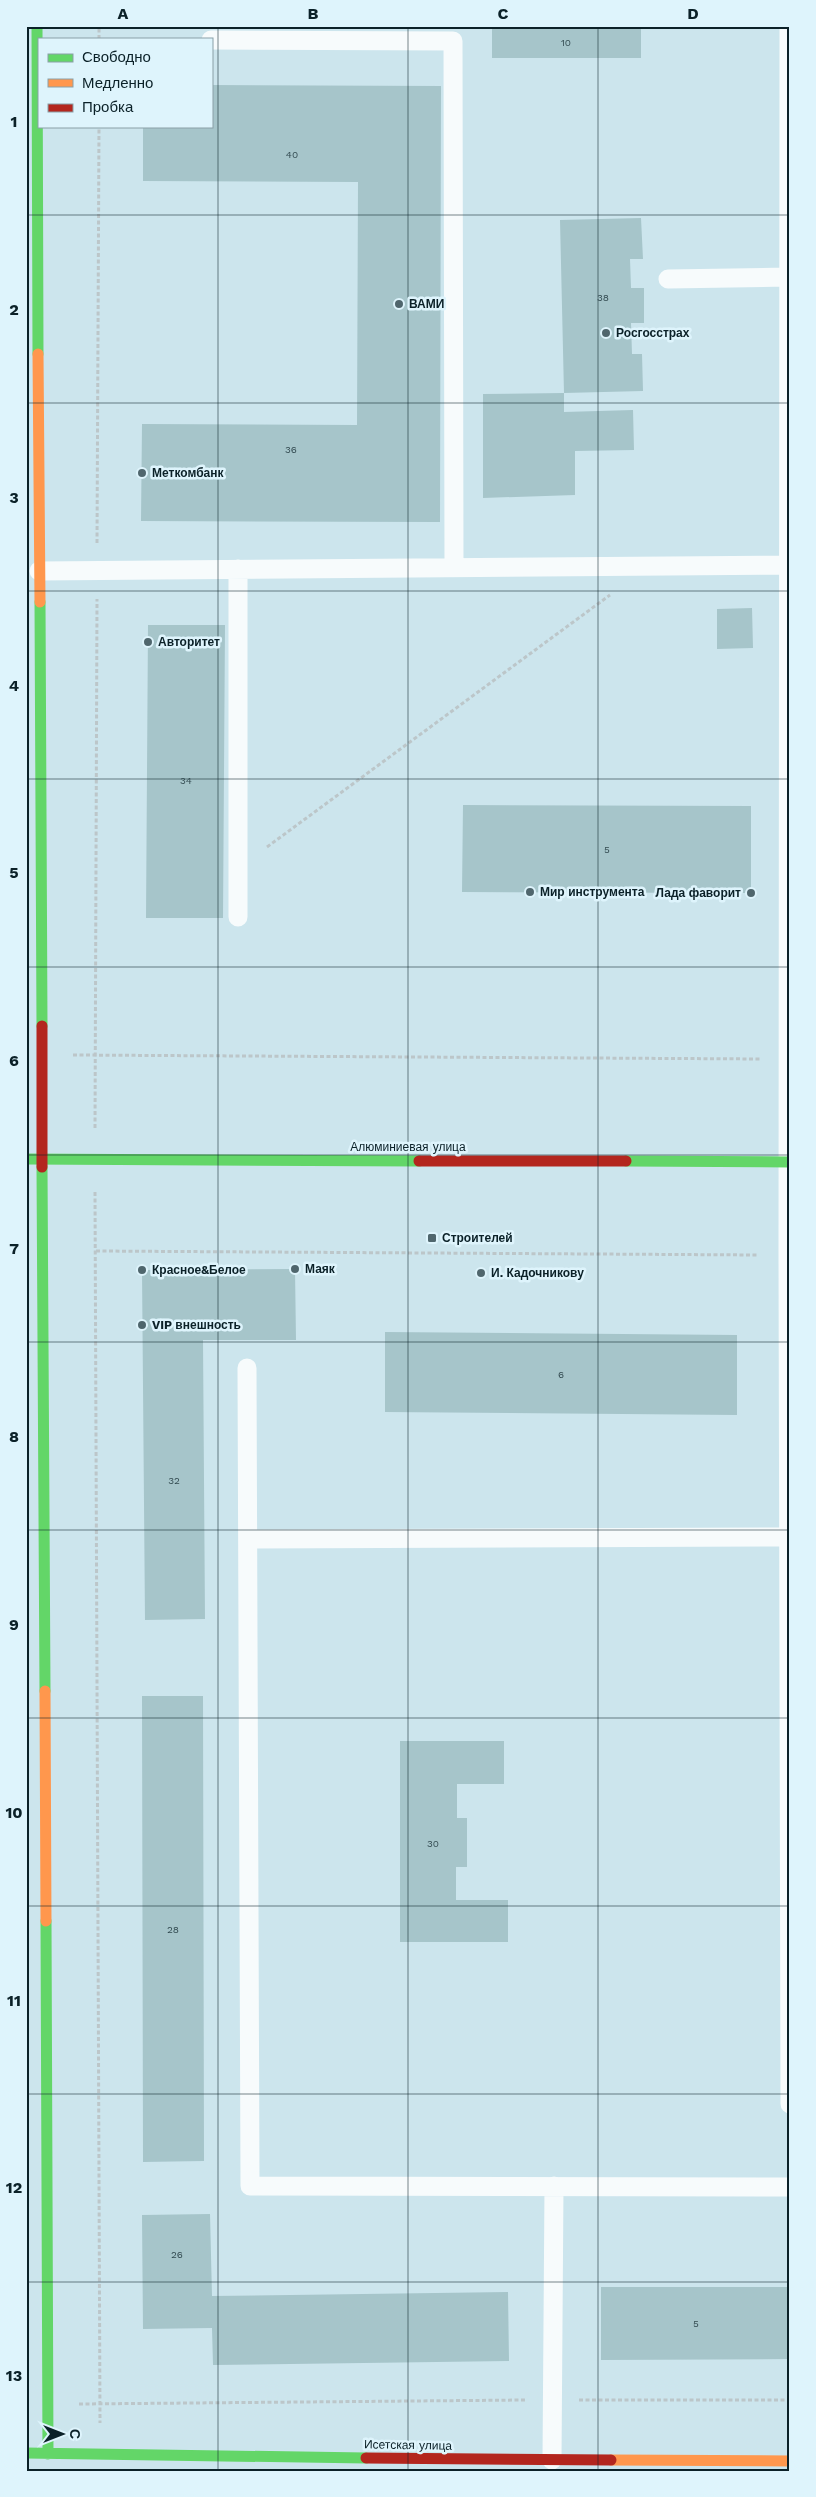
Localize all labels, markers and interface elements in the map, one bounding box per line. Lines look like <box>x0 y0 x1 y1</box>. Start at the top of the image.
text: A <box>118 4 129 23</box>
text: B <box>308 4 319 23</box>
text: C <box>498 4 509 23</box>
text: D <box>687 4 699 23</box>
house number: 10 <box>561 37 571 48</box>
legend <box>38 38 212 128</box>
text: Свободно <box>82 48 151 66</box>
text: Медленно <box>82 74 153 92</box>
text: Пробка <box>82 98 134 116</box>
text: 1 <box>11 112 17 131</box>
house number: 40 <box>286 149 298 160</box>
house number: 38 <box>597 292 609 303</box>
place label: ВАМИ <box>409 297 444 311</box>
marker: ВАМИ <box>393 298 405 310</box>
text: 2 <box>9 300 19 319</box>
place label: Росгосстрах <box>616 326 690 340</box>
marker: Росгосстрах <box>600 327 612 339</box>
house number: 36 <box>285 444 297 455</box>
place label: Меткомбанк <box>152 466 224 480</box>
marker: Меткомбанк <box>136 467 148 479</box>
text: 3 <box>9 488 19 507</box>
place label: Авторитет <box>158 635 220 649</box>
marker: Авторитет <box>142 636 154 648</box>
text: 4 <box>9 676 19 695</box>
house number: 34 <box>180 775 192 786</box>
house number: 5 <box>604 844 610 855</box>
text: 5 <box>9 863 19 882</box>
place label: Мир инструмента <box>540 885 645 899</box>
marker: Мир инструмента <box>524 886 536 898</box>
place label: Лада фаворит <box>656 886 741 900</box>
marker: Лада фаворит <box>745 887 757 899</box>
text: 6 <box>9 1051 19 1070</box>
street label: Алюминиевая улица <box>350 1140 466 1154</box>
place label: Строителей <box>442 1231 513 1245</box>
marker: Строителей <box>426 1232 438 1244</box>
text: 7 <box>9 1239 19 1258</box>
place label: Маяк <box>305 1262 336 1276</box>
place label: Красное&Белое <box>152 1263 246 1277</box>
marker: Маяк <box>289 1263 301 1275</box>
marker: Красное&Белое <box>136 1264 148 1276</box>
place label: И. Кадочникову <box>491 1266 584 1280</box>
marker: И. Кадочникову <box>475 1267 487 1279</box>
place label: VIP внешность <box>152 1318 241 1332</box>
marker: VIP внешность <box>136 1319 148 1331</box>
house number: 6 <box>558 1369 564 1380</box>
text: 8 <box>9 1427 19 1446</box>
house number: 32 <box>168 1475 180 1486</box>
text: 9 <box>9 1615 19 1634</box>
text: 10 <box>5 1803 23 1822</box>
house number: 30 <box>427 1838 439 1849</box>
house number: 28 <box>167 1924 179 1935</box>
text: 11 <box>7 1991 21 2010</box>
text: 12 <box>6 2178 22 2197</box>
house number: 26 <box>171 2249 183 2260</box>
house number: 5 <box>693 2318 699 2329</box>
text: 13 <box>6 2366 22 2385</box>
north arrow <box>38 2410 88 2460</box>
text: С <box>67 2429 83 2439</box>
street label: Исетская улица <box>364 2437 452 2453</box>

